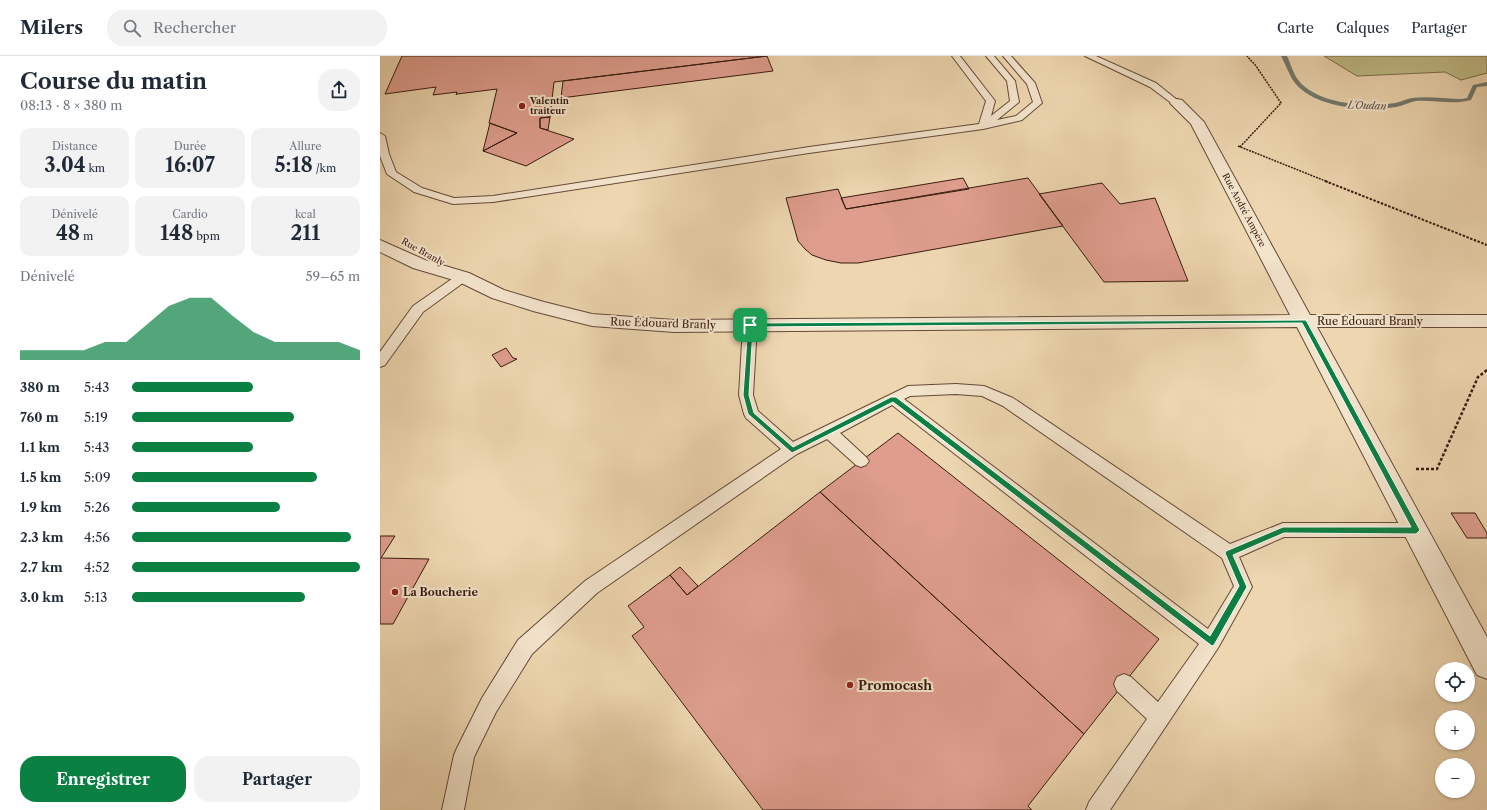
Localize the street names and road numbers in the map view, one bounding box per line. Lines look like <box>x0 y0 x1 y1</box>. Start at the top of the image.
street label: Rue André Ampère <box>1220 171 1269 249</box>
street label: Rue Branly <box>400 235 448 268</box>
street label: Rue Édouard Branly <box>610 314 717 332</box>
street label: Rue Édouard Branly <box>1317 314 1424 328</box>

